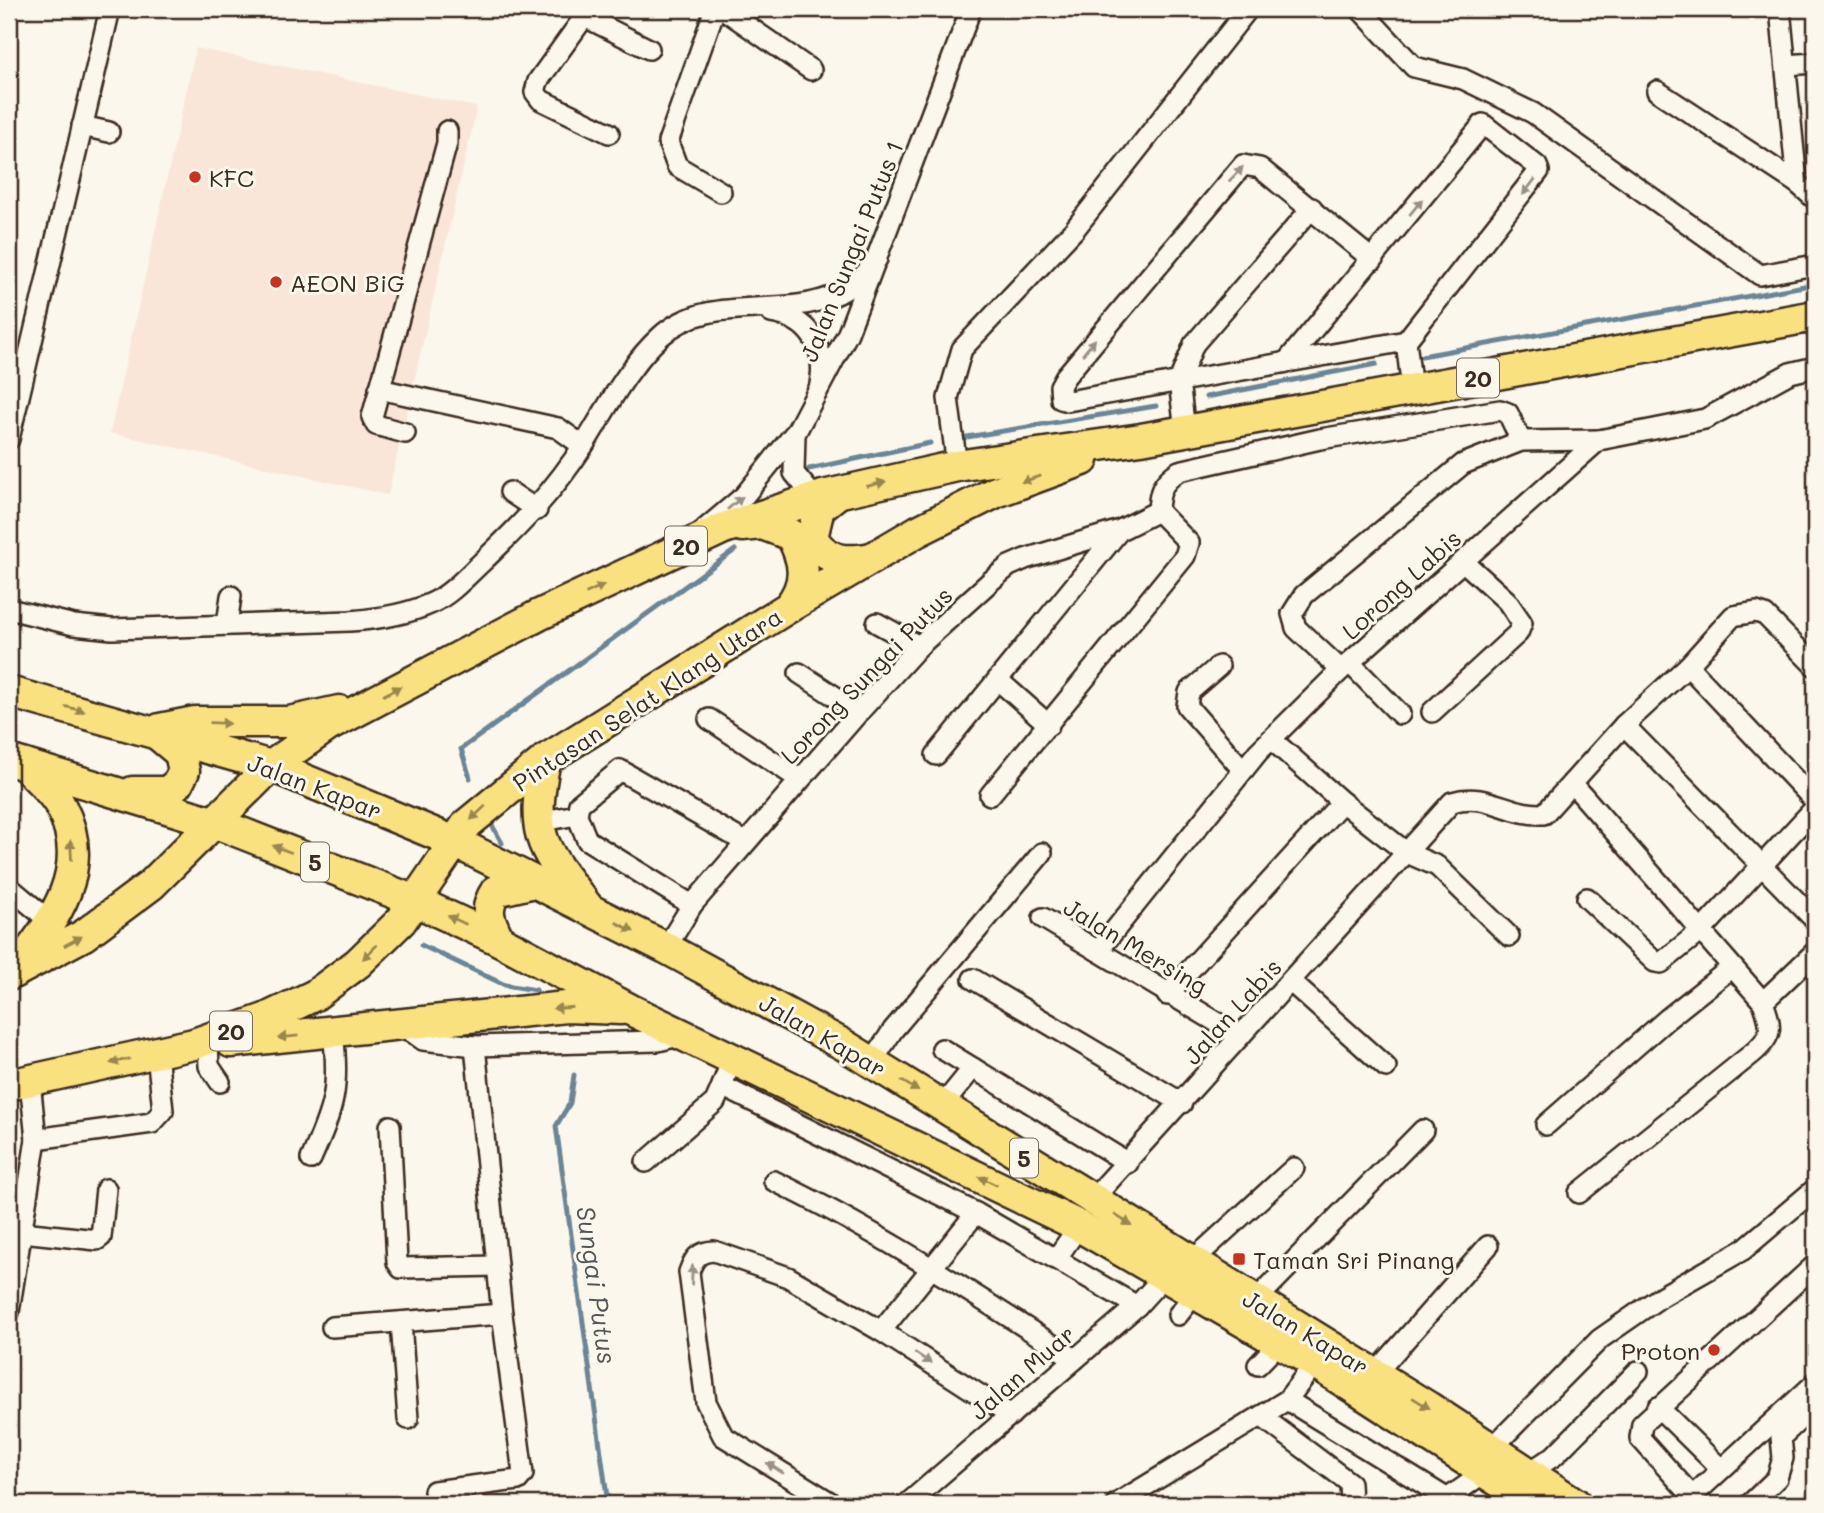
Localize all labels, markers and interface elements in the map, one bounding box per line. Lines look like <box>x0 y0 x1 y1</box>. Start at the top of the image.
street label: Jalan Sungai Putus 1 <box>793 136 909 366</box>
place label: KFC <box>209 162 254 193</box>
one-way arrow <box>1227 166 1243 183</box>
marker: KFC <box>187 169 203 185</box>
one-way arrow <box>1522 178 1537 196</box>
one-way arrow <box>1408 199 1423 216</box>
place label: AEON BiG <box>290 267 405 298</box>
marker: AEON BiG <box>268 274 284 290</box>
one-way arrow <box>1081 339 1096 356</box>
road number: 20 <box>1457 358 1499 398</box>
one-way arrow <box>1020 474 1041 485</box>
one-way arrow <box>865 478 887 489</box>
one-way arrow <box>726 496 743 511</box>
street label: Lorong Labis <box>1335 522 1467 646</box>
road number: 20 <box>665 526 707 566</box>
street label: Lorong Sungai Putus <box>773 580 959 770</box>
one-way arrow <box>585 583 605 594</box>
street label: Pintasan Selat Klang Utara <box>506 600 788 798</box>
one-way arrow <box>382 685 401 697</box>
one-way arrow <box>64 705 85 715</box>
one-way arrow <box>209 718 231 729</box>
street label: Jalan Kapar <box>243 746 387 826</box>
one-way arrow <box>470 805 487 821</box>
one-way arrow <box>65 838 76 860</box>
road number: 5 <box>301 842 329 882</box>
one-way arrow <box>272 844 293 855</box>
street label: Jalan Mersing <box>1058 891 1214 1001</box>
one-way arrow <box>447 915 467 926</box>
one-way arrow <box>615 922 635 933</box>
one-way arrow <box>63 936 83 948</box>
one-way arrow <box>361 943 378 960</box>
street label: Jalan Labis <box>1176 952 1288 1070</box>
street label: Jalan Kapar <box>754 986 892 1084</box>
one-way arrow <box>552 1002 574 1013</box>
road number: 20 <box>210 1012 252 1050</box>
one-way arrow <box>277 1031 299 1042</box>
one-way arrow <box>109 1056 131 1067</box>
one-way arrow <box>900 1079 919 1092</box>
road number: 5 <box>1010 1138 1038 1177</box>
one-way arrow <box>978 1175 998 1186</box>
water label: Sungai Putus <box>569 1204 625 1366</box>
one-way arrow <box>1113 1214 1132 1226</box>
place label: Taman Sri Pinang <box>1253 1244 1454 1275</box>
marker: Taman Sri Pinang <box>1231 1251 1247 1267</box>
one-way arrow <box>686 1264 697 1286</box>
street label: Jalan Kapar <box>1237 1282 1375 1382</box>
street label: Jalan Muar <box>963 1318 1081 1426</box>
place label: Proton <box>1621 1335 1700 1366</box>
marker: Proton <box>1706 1342 1722 1358</box>
one-way arrow <box>914 1351 933 1364</box>
one-way arrow <box>1412 1396 1431 1409</box>
one-way arrow <box>766 1462 785 1475</box>

